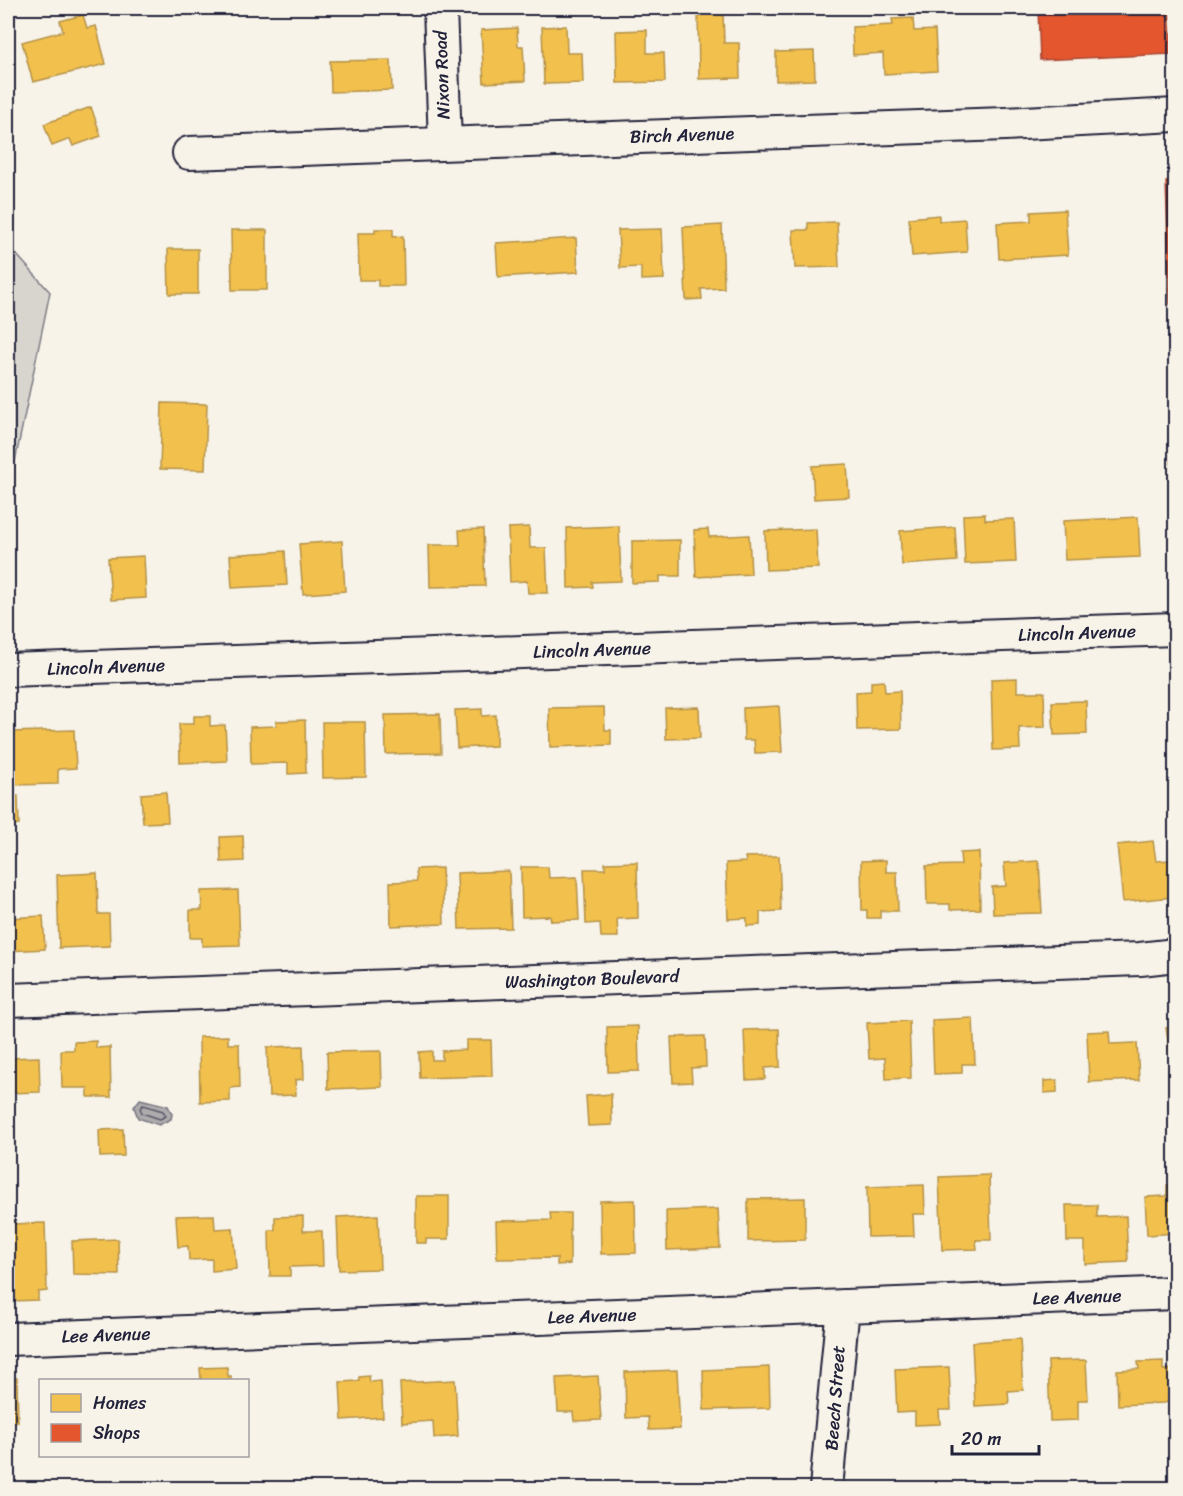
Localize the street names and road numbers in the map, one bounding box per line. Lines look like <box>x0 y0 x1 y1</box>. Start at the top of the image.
street label: Nixon Road <box>424 29 460 120</box>
street label: Birch Avenue <box>629 117 735 153</box>
street label: Lincoln Avenue <box>1017 615 1137 651</box>
street label: Lincoln Avenue <box>532 632 652 668</box>
street label: Lincoln Avenue <box>46 649 166 685</box>
street label: Washington Boulevard <box>505 960 681 998</box>
street label: Lee Avenue <box>1032 1279 1122 1315</box>
street label: Lee Avenue <box>547 1298 637 1334</box>
street label: Lee Avenue <box>61 1317 151 1353</box>
street label: Beech Street <box>815 1344 855 1452</box>

